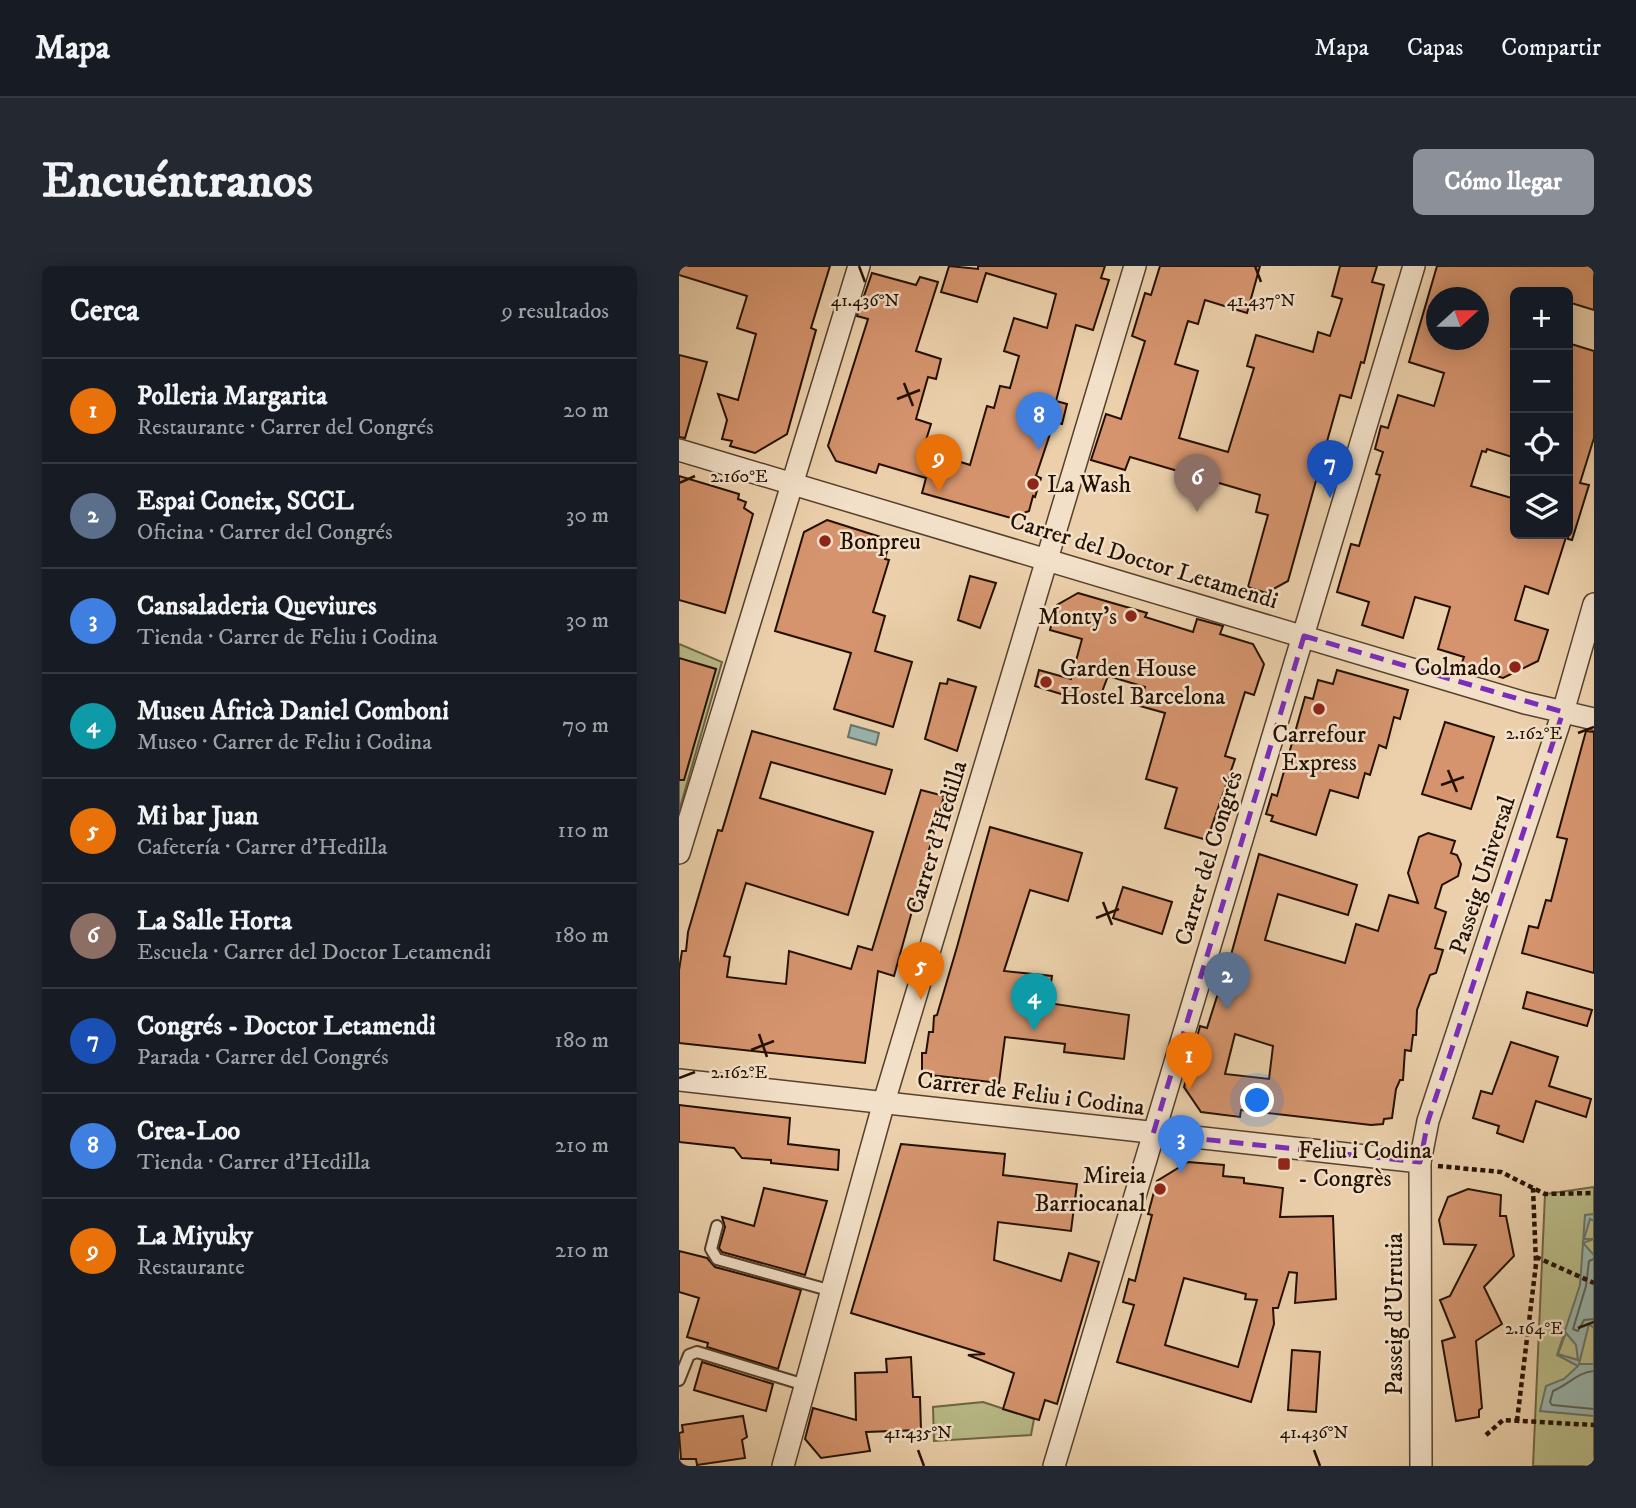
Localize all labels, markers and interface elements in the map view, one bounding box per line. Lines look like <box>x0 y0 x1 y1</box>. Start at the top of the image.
text: Mapa <box>35 28 110 69</box>
text: Mapa <box>1315 33 1369 63</box>
text: Capas <box>1407 33 1463 63</box>
text: Compartir <box>1501 33 1601 63</box>
button: Cómo llegar <box>1413 149 1594 215</box>
text: Encuéntranos <box>42 151 313 213</box>
north arrow <box>1426 287 1489 350</box>
map controls <box>1510 287 1573 539</box>
button: + <box>1510 287 1573 350</box>
text: 41.436°N <box>831 290 899 312</box>
text: 41.437°N <box>1227 290 1295 312</box>
text: Cerca <box>70 293 139 330</box>
text: 9 resultados <box>501 297 609 326</box>
button: − <box>1510 350 1573 413</box>
text: Polleria Margarita <box>137 380 327 413</box>
pin: 8 <box>1016 392 1062 450</box>
text: 1 <box>89 396 97 425</box>
text: 20 m <box>563 396 609 425</box>
text: Restaurante · Carrer del Congrés <box>137 413 434 442</box>
button: locate <box>1510 413 1573 476</box>
pin: 9 <box>916 434 962 492</box>
pin: 7 <box>1307 440 1353 498</box>
pin: 6 <box>1174 454 1220 512</box>
text: 2.160°E <box>710 466 768 488</box>
place label: La Wash <box>1047 470 1131 500</box>
marker: La Wash <box>1025 476 1041 492</box>
button: layers <box>1510 476 1573 539</box>
text: Espai Coneix, SCCL <box>137 485 354 518</box>
text: 2 <box>87 501 99 530</box>
text: 30 m <box>566 501 609 530</box>
street label: Carrer del Doctor Letamendi <box>1006 506 1282 616</box>
text: Oficina · Carrer del Congrés <box>137 518 393 547</box>
place label: Bonpreu <box>839 527 921 557</box>
marker: Bonpreu <box>817 533 833 549</box>
text: Cansaladeria Queviures <box>137 590 377 623</box>
place label: Monty's <box>1038 602 1117 632</box>
text: 3 <box>89 606 97 635</box>
text: 30 m <box>566 606 609 635</box>
marker: Monty's <box>1123 608 1139 624</box>
text: Tienda · Carrer de Feliu i Codina <box>137 623 438 652</box>
place label: Colmado <box>1414 653 1501 683</box>
place label: Garden House Hostel Barcelona <box>1060 654 1226 712</box>
marker: Colmado <box>1507 659 1523 675</box>
marker: Garden House Hostel Barcelona <box>1038 674 1054 690</box>
text: Museu Africà Daniel Comboni <box>137 695 449 728</box>
marker: Carrefour Express <box>1311 701 1327 717</box>
text: 4 <box>86 711 100 740</box>
text: 70 m <box>562 711 609 740</box>
place label: Carrefour Express <box>1272 720 1366 778</box>
text: 2.162°E <box>1506 723 1563 745</box>
text: Museo · Carrer de Feliu i Codina <box>137 728 432 757</box>
street label: Carrer d'Hedilla <box>899 756 975 918</box>
street label: Carrer del Congrés <box>1168 767 1250 949</box>
street label: Passeig Universal <box>1443 792 1523 958</box>
text: Mi bar Juan <box>137 800 259 833</box>
text: 5 <box>87 816 99 845</box>
text: 110 m <box>558 816 609 845</box>
text: Cafetería · Carrer d'Hedilla <box>137 833 387 862</box>
text: La Salle Horta <box>137 905 292 938</box>
text: 6 <box>87 921 99 950</box>
text: 180 m <box>554 921 609 950</box>
text: Escuela · Carrer del Doctor Letamendi <box>137 938 491 967</box>
pin: 5 <box>898 942 944 1000</box>
pin: 2 <box>1204 952 1250 1010</box>
pin: 4 <box>1011 973 1057 1031</box>
text: Congrés - Doctor Letamendi <box>137 1010 436 1043</box>
text: 7 <box>87 1026 99 1055</box>
text: 180 m <box>554 1026 609 1055</box>
pin: 1 <box>1166 1032 1212 1090</box>
text: Parada · Carrer del Congrés <box>137 1043 389 1072</box>
text: 2.162°E <box>711 1062 768 1084</box>
street label: Carrer de Feliu i Codina <box>915 1065 1147 1123</box>
your location <box>1240 1083 1274 1117</box>
text: Crea-Loo <box>137 1115 240 1148</box>
pin: 3 <box>1158 1115 1204 1173</box>
text: 8 <box>87 1131 99 1160</box>
text: 210 m <box>555 1131 609 1160</box>
place label: Feliu i Codina - Congrès <box>1298 1136 1433 1194</box>
text: Tienda · Carrer d'Hedilla <box>137 1148 370 1177</box>
marker: Feliu i Codina - Congrès <box>1276 1156 1292 1172</box>
place label: Mireia Barriocanal <box>1034 1161 1147 1219</box>
marker: Mireia Barriocanal <box>1152 1181 1168 1197</box>
text: La Miyuky <box>137 1220 253 1253</box>
street label: Passeig d'Urrutia <box>1380 1232 1410 1395</box>
text: 9 <box>87 1236 99 1265</box>
text: 210 m <box>555 1236 609 1265</box>
text: Restaurante <box>137 1253 245 1282</box>
text: 2.164°E <box>1505 1318 1563 1340</box>
text: 41.435°N <box>884 1422 952 1444</box>
text: 41.436°N <box>1280 1422 1348 1444</box>

